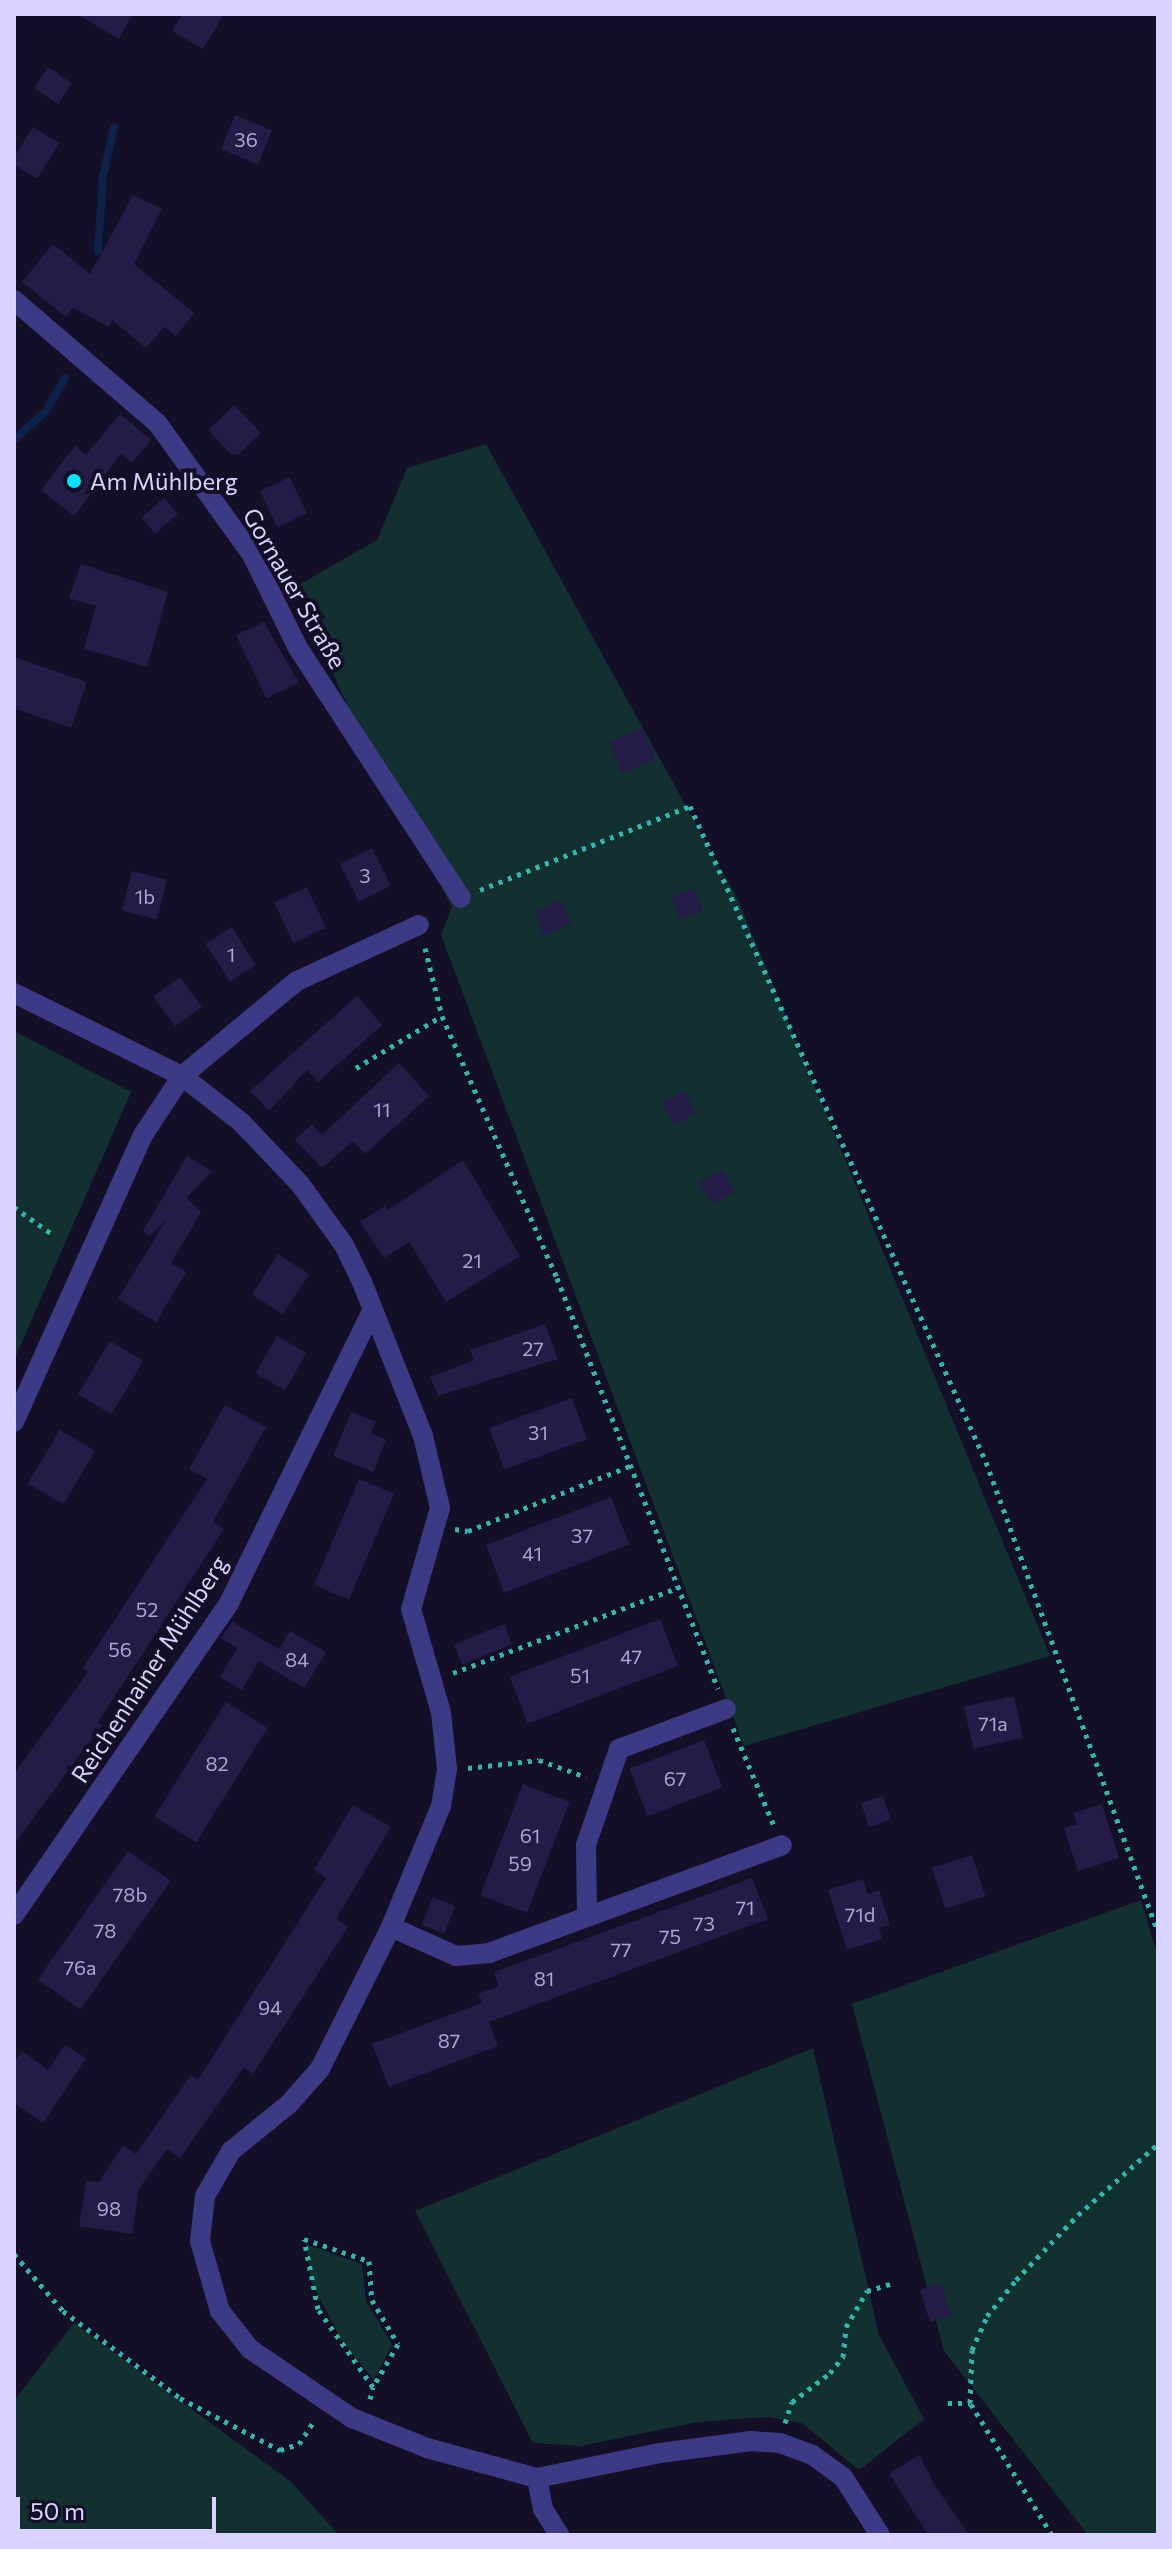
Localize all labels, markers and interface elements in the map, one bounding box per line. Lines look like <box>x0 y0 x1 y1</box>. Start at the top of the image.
house number: 36 <box>234 127 258 151</box>
place label: Am Mühlberg <box>90 467 238 495</box>
marker: Am Mühlberg <box>65 472 83 490</box>
street label: Gornauer Straße <box>237 502 353 674</box>
house number: 3 <box>359 863 371 887</box>
house number: 1b <box>135 884 155 908</box>
house number: 1 <box>227 942 235 966</box>
house number: 11 <box>373 1097 391 1121</box>
house number: 21 <box>462 1248 482 1272</box>
house number: 27 <box>522 1336 544 1360</box>
house number: 31 <box>528 1420 548 1444</box>
house number: 37 <box>571 1523 593 1547</box>
house number: 41 <box>522 1541 542 1565</box>
street label: Reichenhainer Mühlberg <box>65 1550 233 1788</box>
house number: 52 <box>136 1597 158 1621</box>
house number: 56 <box>108 1637 132 1661</box>
house number: 47 <box>620 1644 642 1668</box>
house number: 84 <box>285 1647 309 1671</box>
house number: 51 <box>570 1663 590 1687</box>
house number: 71a <box>978 1711 1008 1735</box>
house number: 82 <box>205 1751 229 1775</box>
house number: 67 <box>664 1766 686 1790</box>
house number: 61 <box>520 1823 540 1847</box>
house number: 59 <box>508 1851 532 1875</box>
house number: 78b <box>113 1882 147 1906</box>
house number: 71 <box>735 1895 755 1919</box>
house number: 71d <box>845 1902 875 1926</box>
house number: 73 <box>693 1911 715 1935</box>
house number: 78 <box>94 1918 116 1942</box>
house number: 75 <box>659 1924 681 1948</box>
house number: 77 <box>610 1937 632 1961</box>
house number: 76a <box>63 1955 97 1979</box>
house number: 81 <box>534 1966 554 1990</box>
house number: 94 <box>258 1995 282 2019</box>
house number: 87 <box>438 2028 460 2052</box>
house number: 98 <box>97 2196 121 2220</box>
scale bar <box>20 2481 220 2531</box>
text: 50 m <box>30 2496 85 2525</box>

